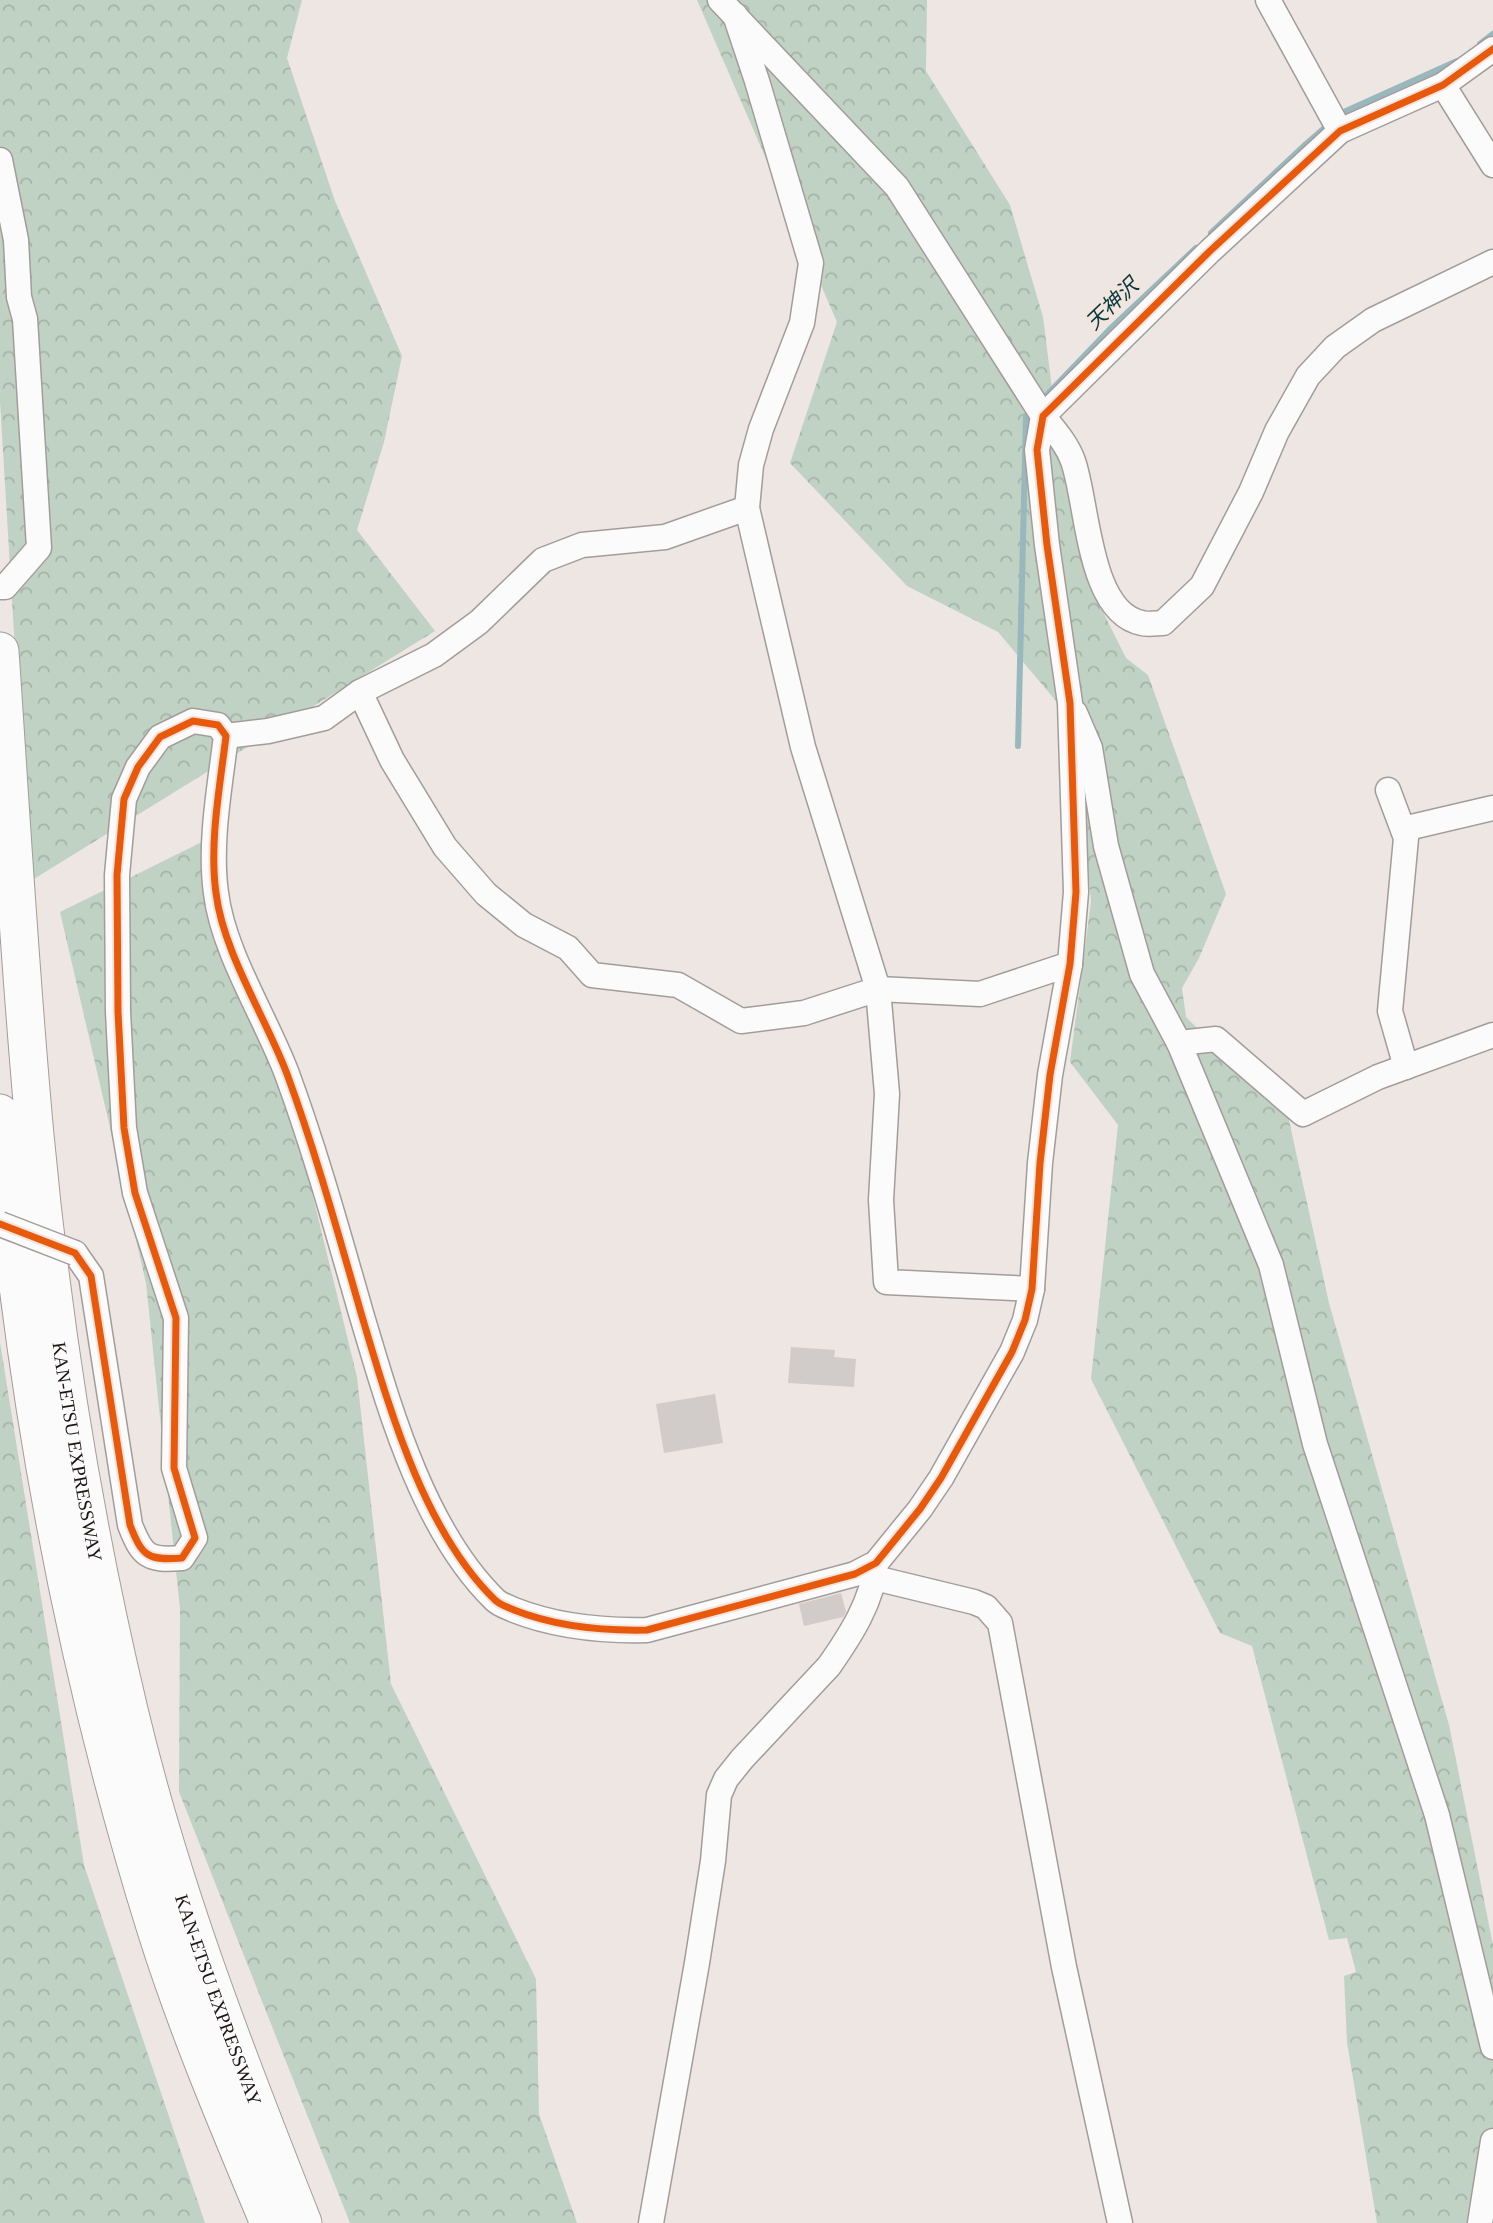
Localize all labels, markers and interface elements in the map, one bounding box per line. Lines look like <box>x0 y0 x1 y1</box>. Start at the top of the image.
water label: 天神沢 <box>1081 271 1145 335</box>
street label: KAN-ETSU EXPRESSWAY <box>48 1340 106 1564</box>
street label: KAN-ETSU EXPRESSWAY <box>171 1892 266 2109</box>

